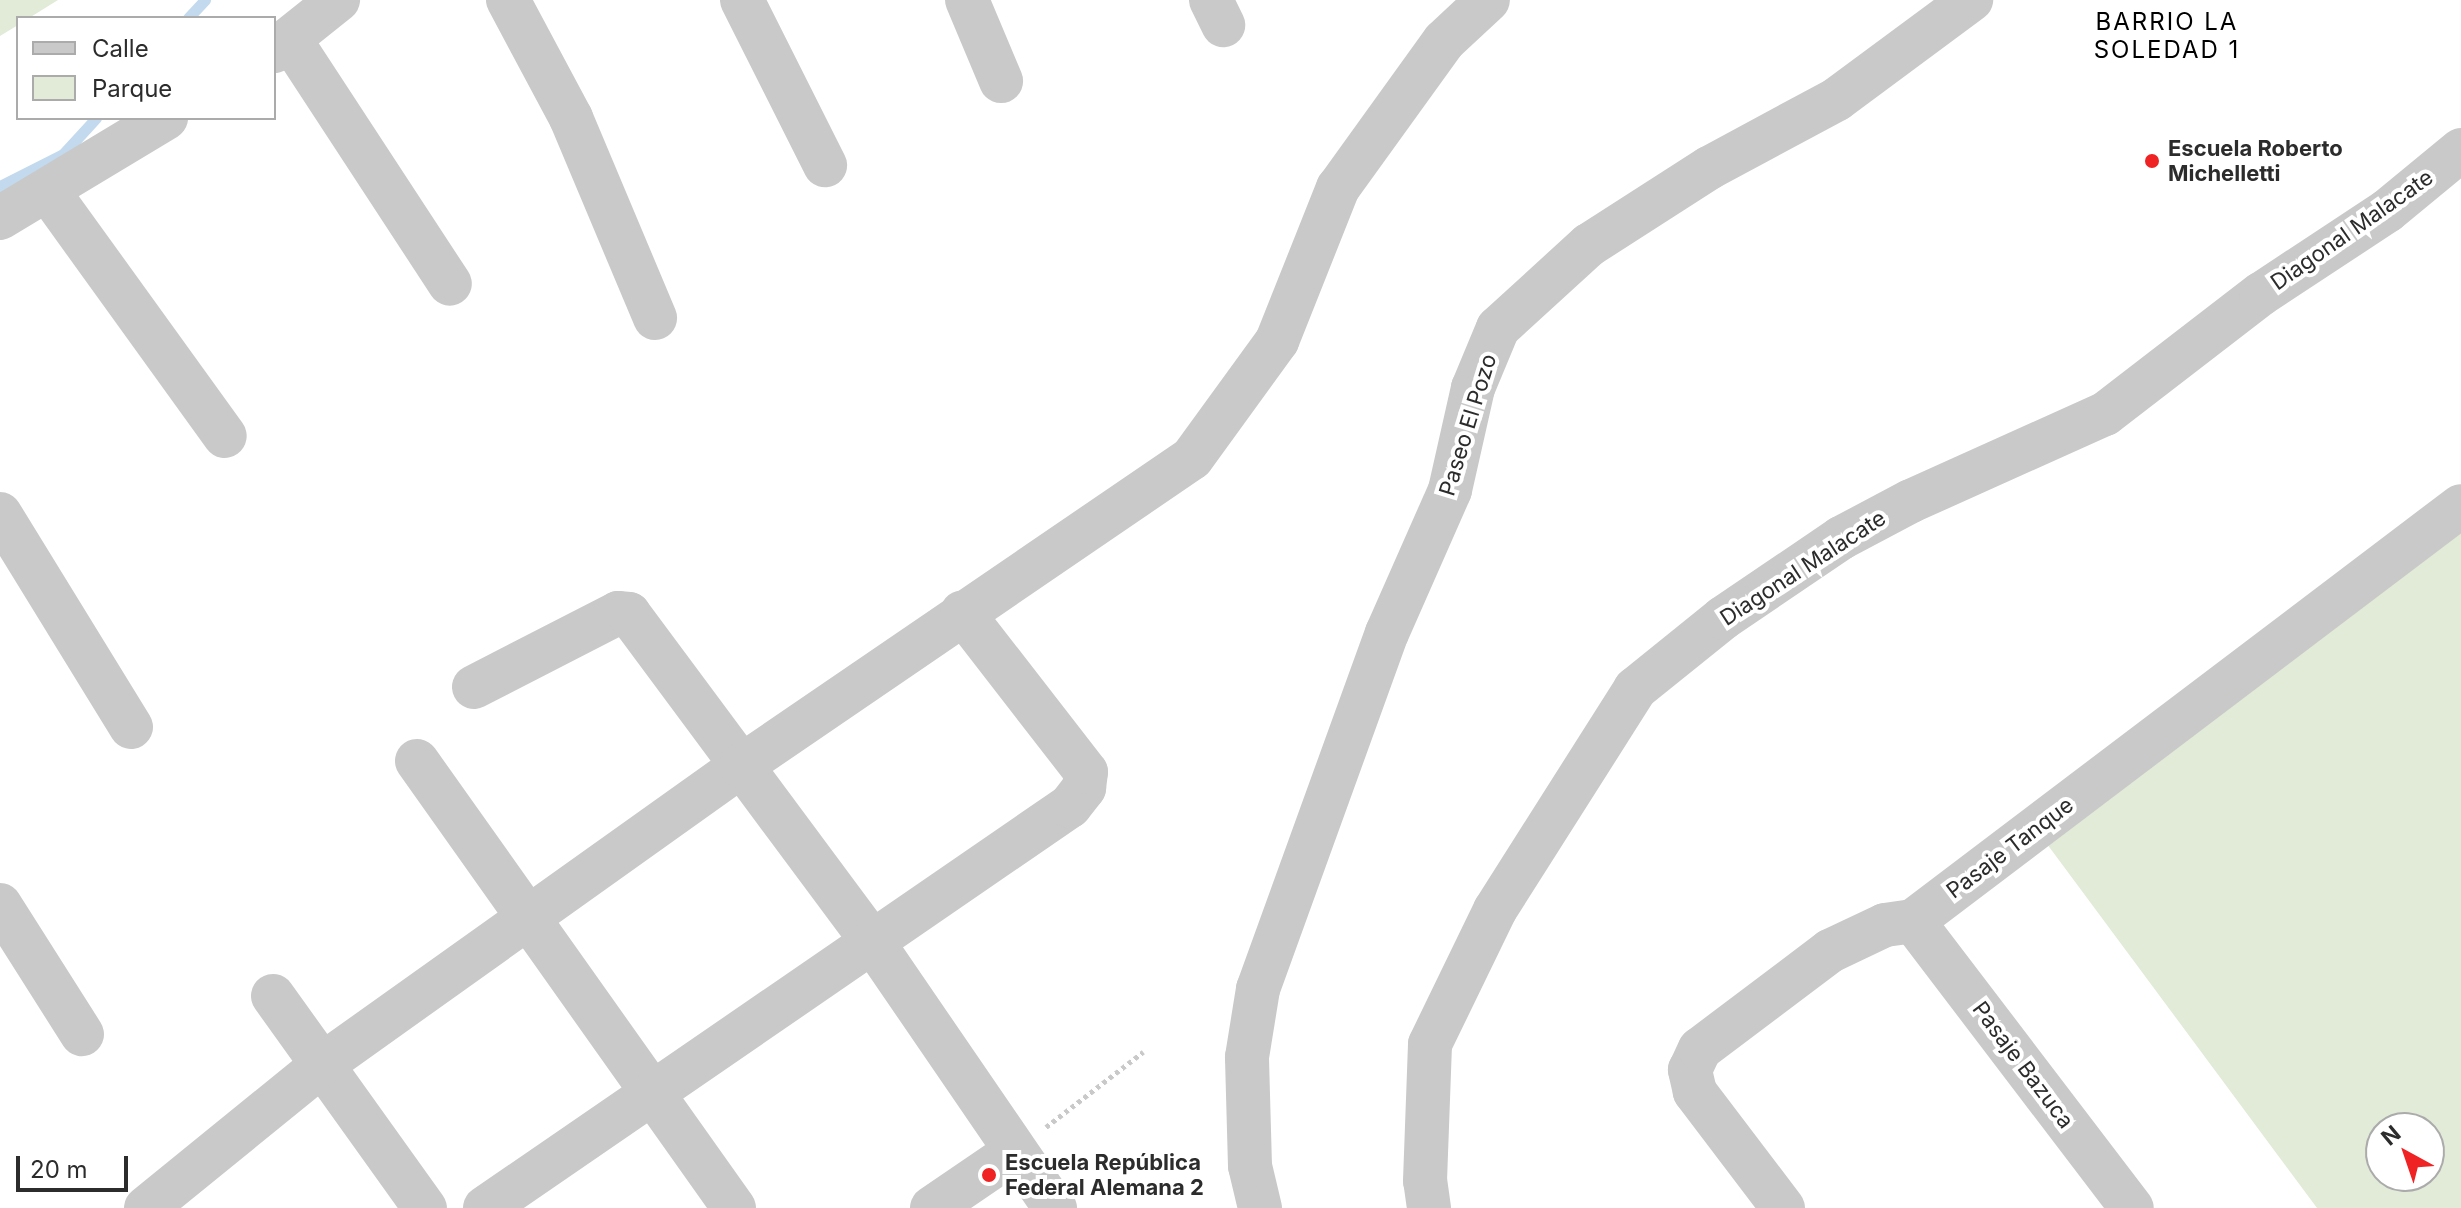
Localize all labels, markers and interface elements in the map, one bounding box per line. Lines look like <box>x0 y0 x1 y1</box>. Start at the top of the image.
district label: BARRIO LA SOLEDAD 1 <box>2094 8 2240 64</box>
legend <box>16 16 276 120</box>
text: Calle <box>92 34 149 63</box>
text: Parque <box>92 74 172 103</box>
place label: Escuela Roberto Michelletti <box>2168 135 2343 186</box>
marker: Escuela Roberto Michelletti <box>2143 152 2161 170</box>
street label: Diagonal Malacate <box>2266 164 2438 296</box>
street label: Paseo El Pozo <box>1434 351 1502 499</box>
street label: Diagonal Malacate <box>1715 505 1891 631</box>
street label: Pasaje Tanque <box>1941 792 2079 904</box>
street label: Pasaje Bazuca <box>1967 996 2079 1134</box>
north arrow <box>2365 1112 2445 1192</box>
text: N <box>2376 1120 2406 1150</box>
scale bar <box>20 1140 132 1190</box>
place label: Escuela República Federal Alemana 2 <box>1005 1149 1204 1200</box>
text: 20 m <box>30 1155 88 1184</box>
marker: Escuela República Federal Alemana 2 <box>980 1166 998 1184</box>

